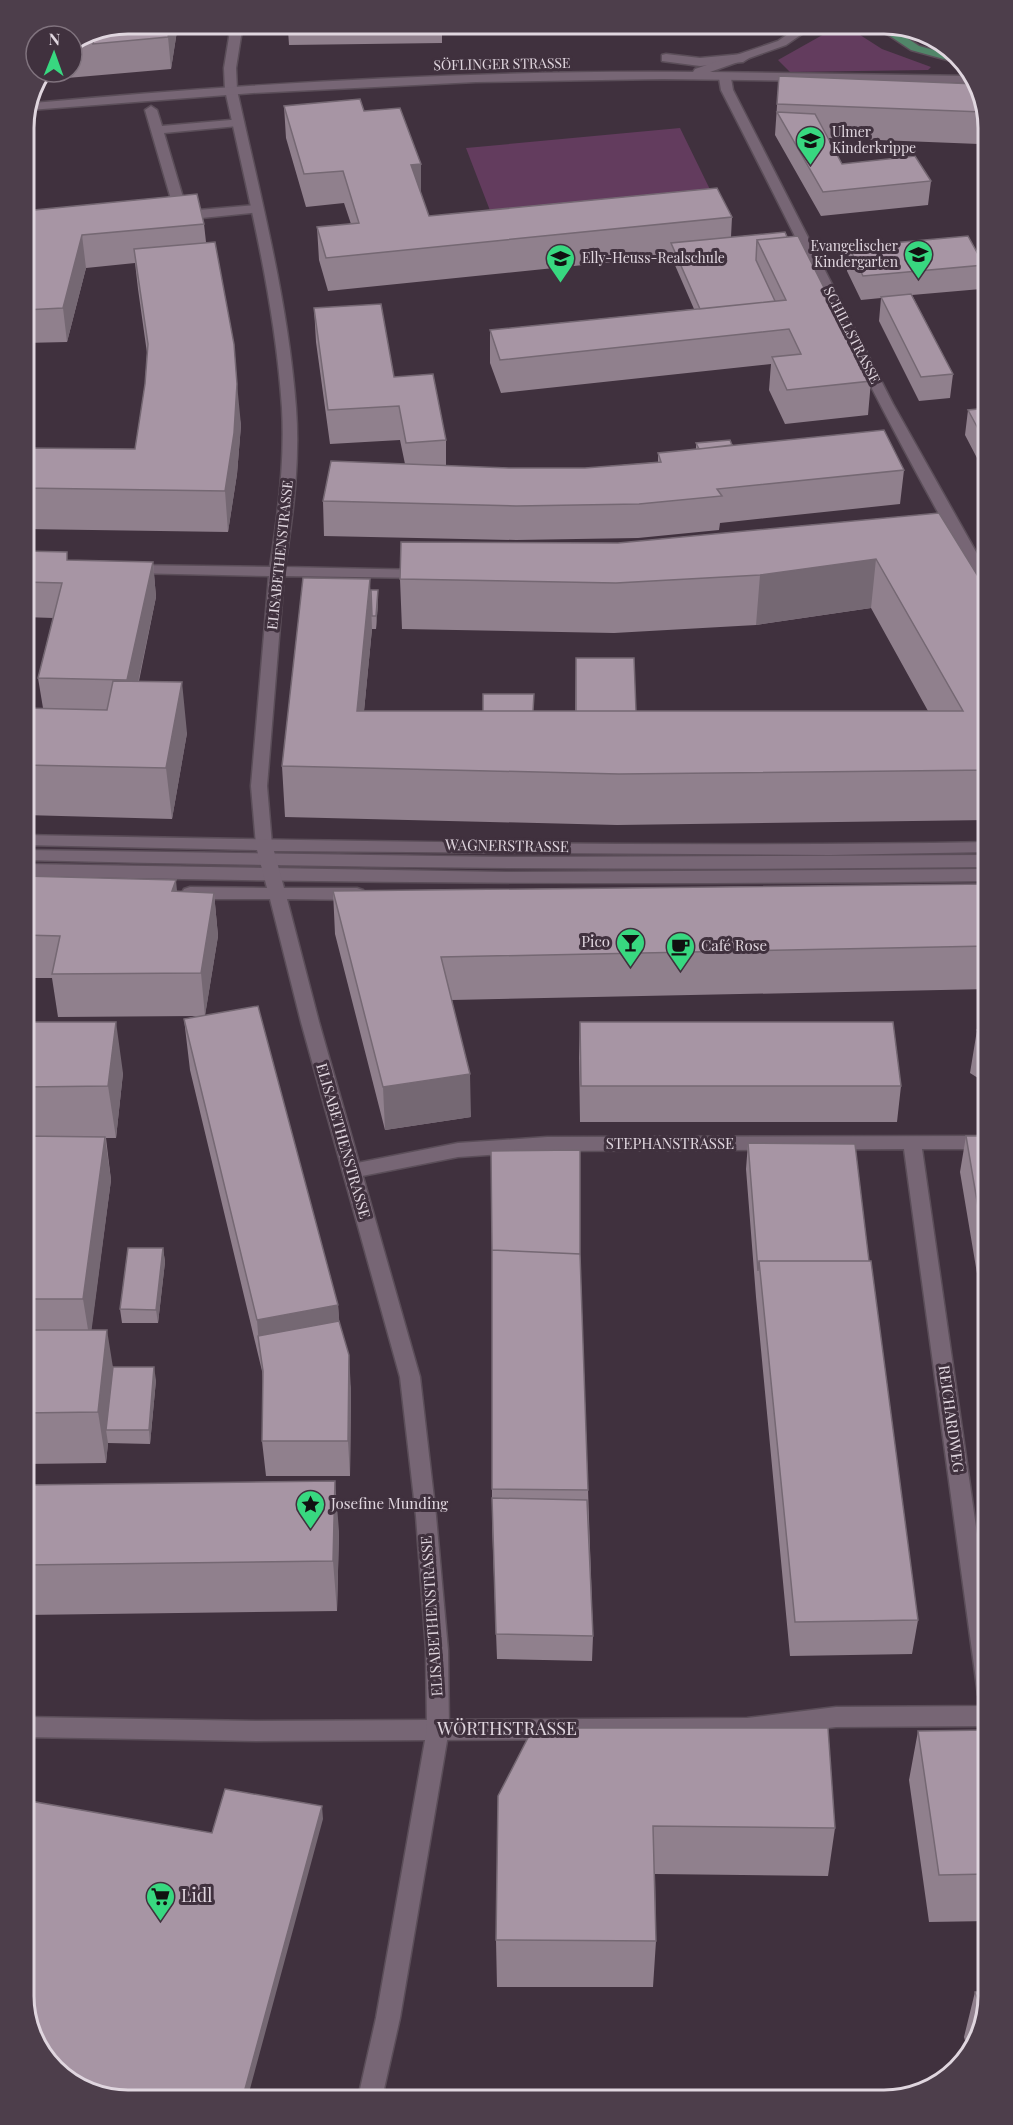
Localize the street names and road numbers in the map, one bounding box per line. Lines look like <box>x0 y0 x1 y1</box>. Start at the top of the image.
street label: SÖFLINGER STRASSE <box>433 53 571 74</box>
street label: SCHILLSTRASSE <box>820 283 885 387</box>
street label: ELISABETHENSTRASSE <box>262 479 297 631</box>
street label: WAGNERSTRASSE <box>444 834 569 856</box>
street label: ELISABETHENSTRASSE <box>312 1061 376 1221</box>
street label: STEPHANSTRASSE <box>606 1133 734 1153</box>
street label: REICHARDWEG <box>935 1364 969 1474</box>
street label: ELISABETHENSTRASSE <box>415 1535 447 1697</box>
street label: WÖRTHSTRASSE <box>436 1716 577 1740</box>

